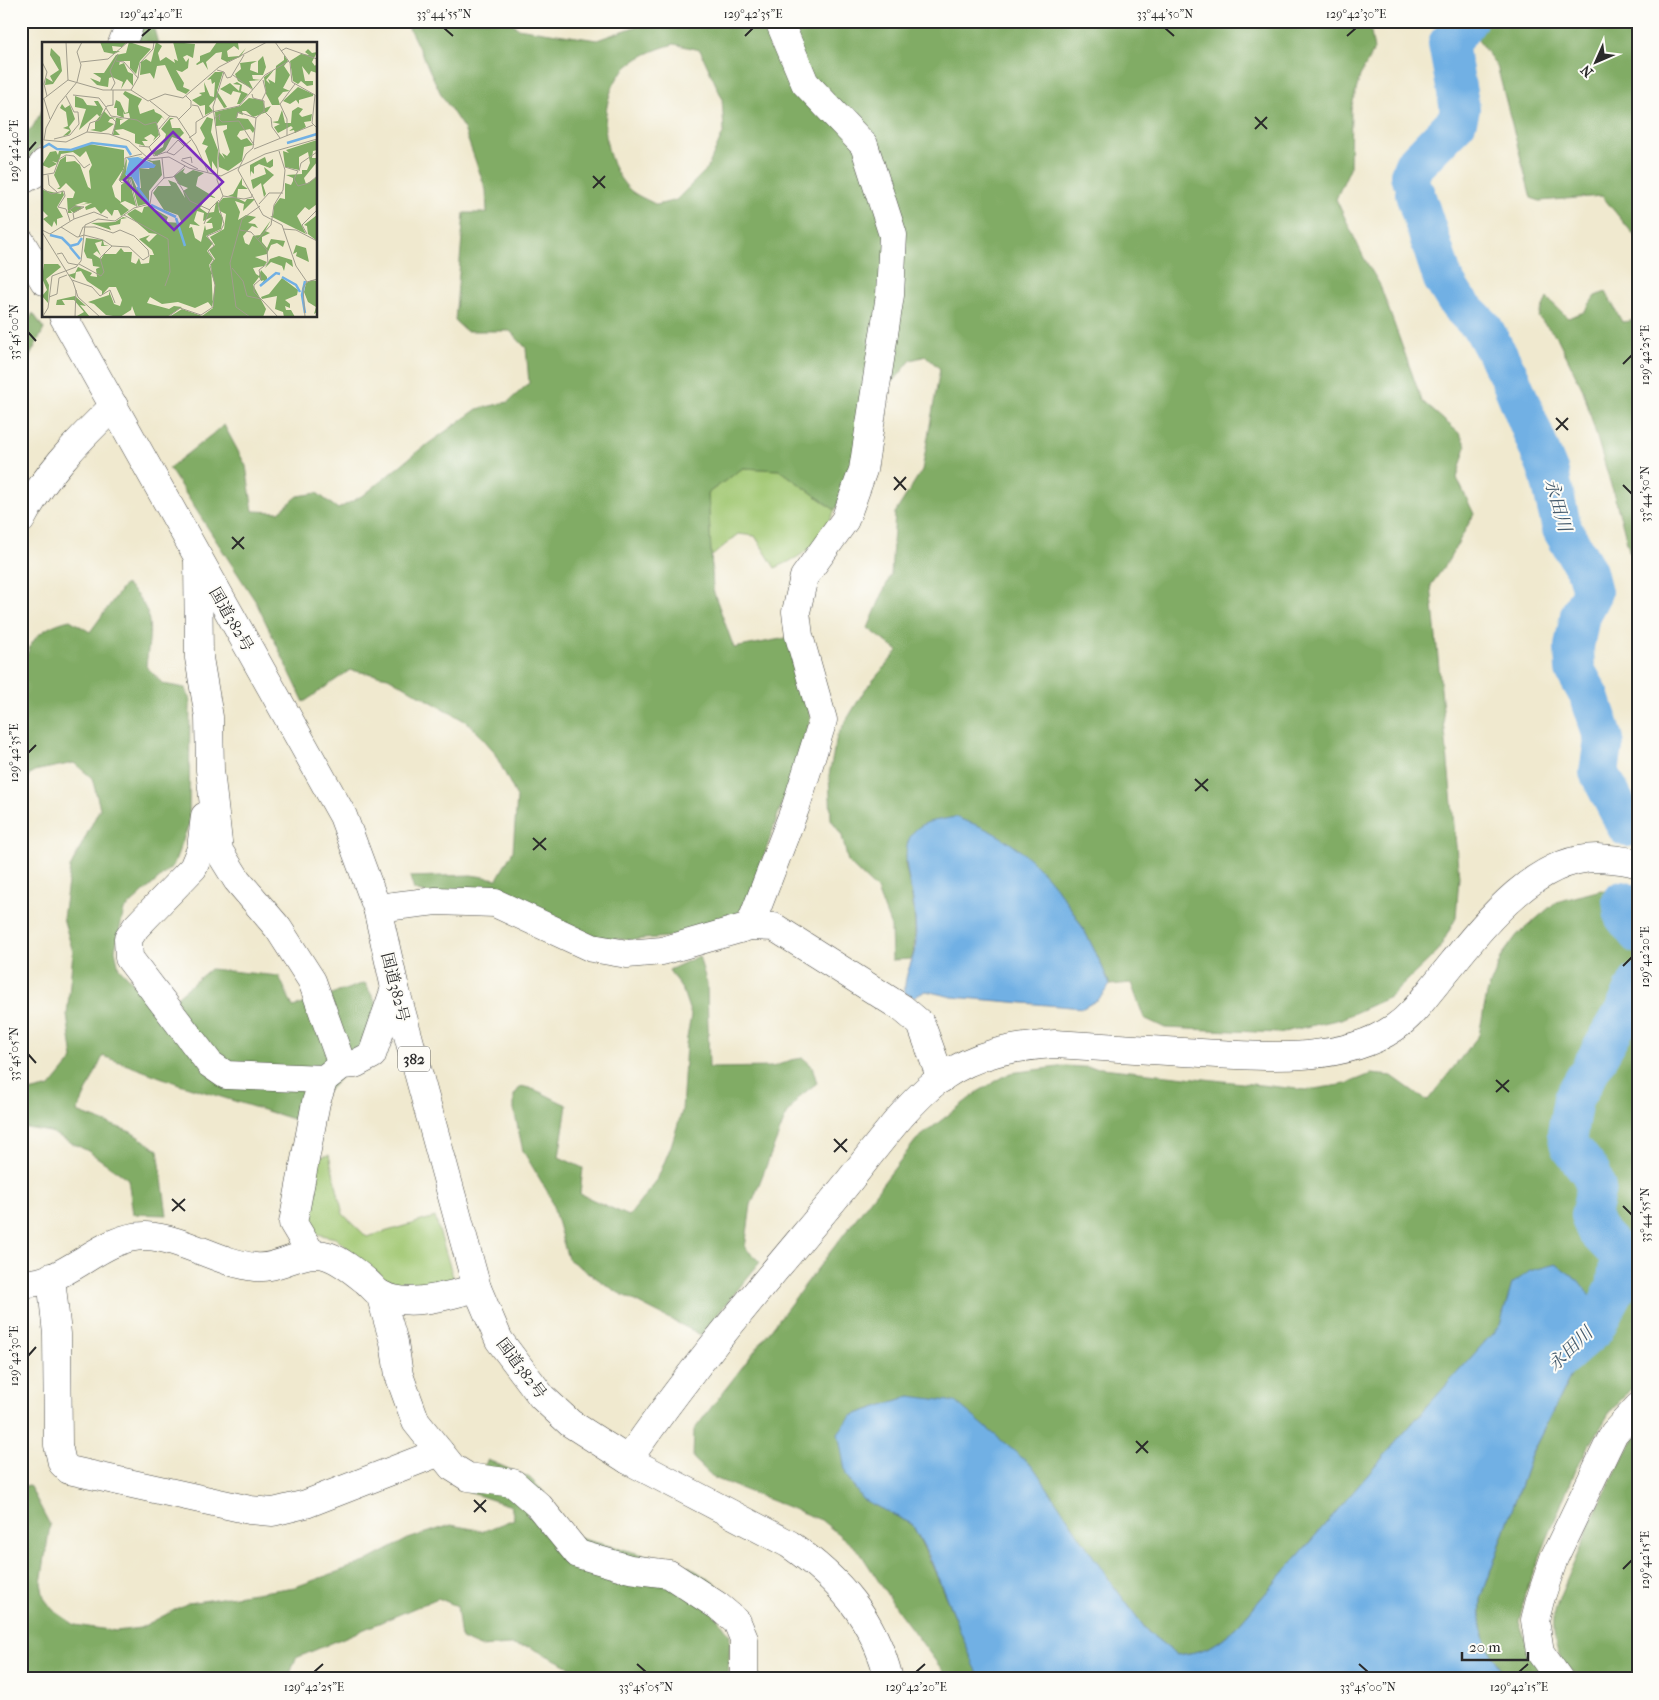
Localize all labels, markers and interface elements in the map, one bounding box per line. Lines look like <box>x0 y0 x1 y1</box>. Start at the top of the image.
text: 129°42'40"E <box>120 7 182 21</box>
text: 33°44'55"N <box>416 7 472 21</box>
text: 129°42'35"E <box>723 7 783 21</box>
text: 33°44'50"N <box>1137 7 1193 21</box>
text: 129°42'30"E <box>1326 7 1386 21</box>
north arrow <box>1572 38 1622 88</box>
inset map <box>42 42 318 318</box>
text: N <box>1577 61 1597 81</box>
text: 129°42'40"E <box>7 120 21 182</box>
text: 33°45'00"N <box>7 304 21 360</box>
text: 129°42'25"E <box>1638 325 1652 385</box>
text: 33°44'50"N <box>1638 466 1652 522</box>
water label: 永田川 <box>1540 476 1576 536</box>
street label: 国道382号 <box>206 584 258 655</box>
text: 129°42'35"E <box>7 723 21 783</box>
text: 129°42'20"E <box>1638 926 1652 988</box>
street label: 国道382号 <box>378 950 413 1024</box>
text: 33°45'05"N <box>7 1027 21 1081</box>
road number: 382 <box>398 1046 430 1072</box>
text: 33°44'55"N <box>1638 1187 1652 1243</box>
water label: 永田川 <box>1544 1322 1599 1376</box>
text: 129°42'30"E <box>7 1326 21 1386</box>
street label: 国道382号 <box>493 1334 551 1402</box>
text: 129°42'15"E <box>1638 1531 1652 1589</box>
scale bar <box>1462 1630 1528 1662</box>
text: 20 m <box>1469 1638 1501 1656</box>
text: 129°42'25"E <box>284 1680 344 1694</box>
text: 33°45'05"N <box>619 1680 673 1694</box>
text: 129°42'20"E <box>885 1680 947 1694</box>
text: 33°45'00"N <box>1340 1680 1396 1694</box>
text: 129°42'15"E <box>1490 1680 1548 1694</box>

